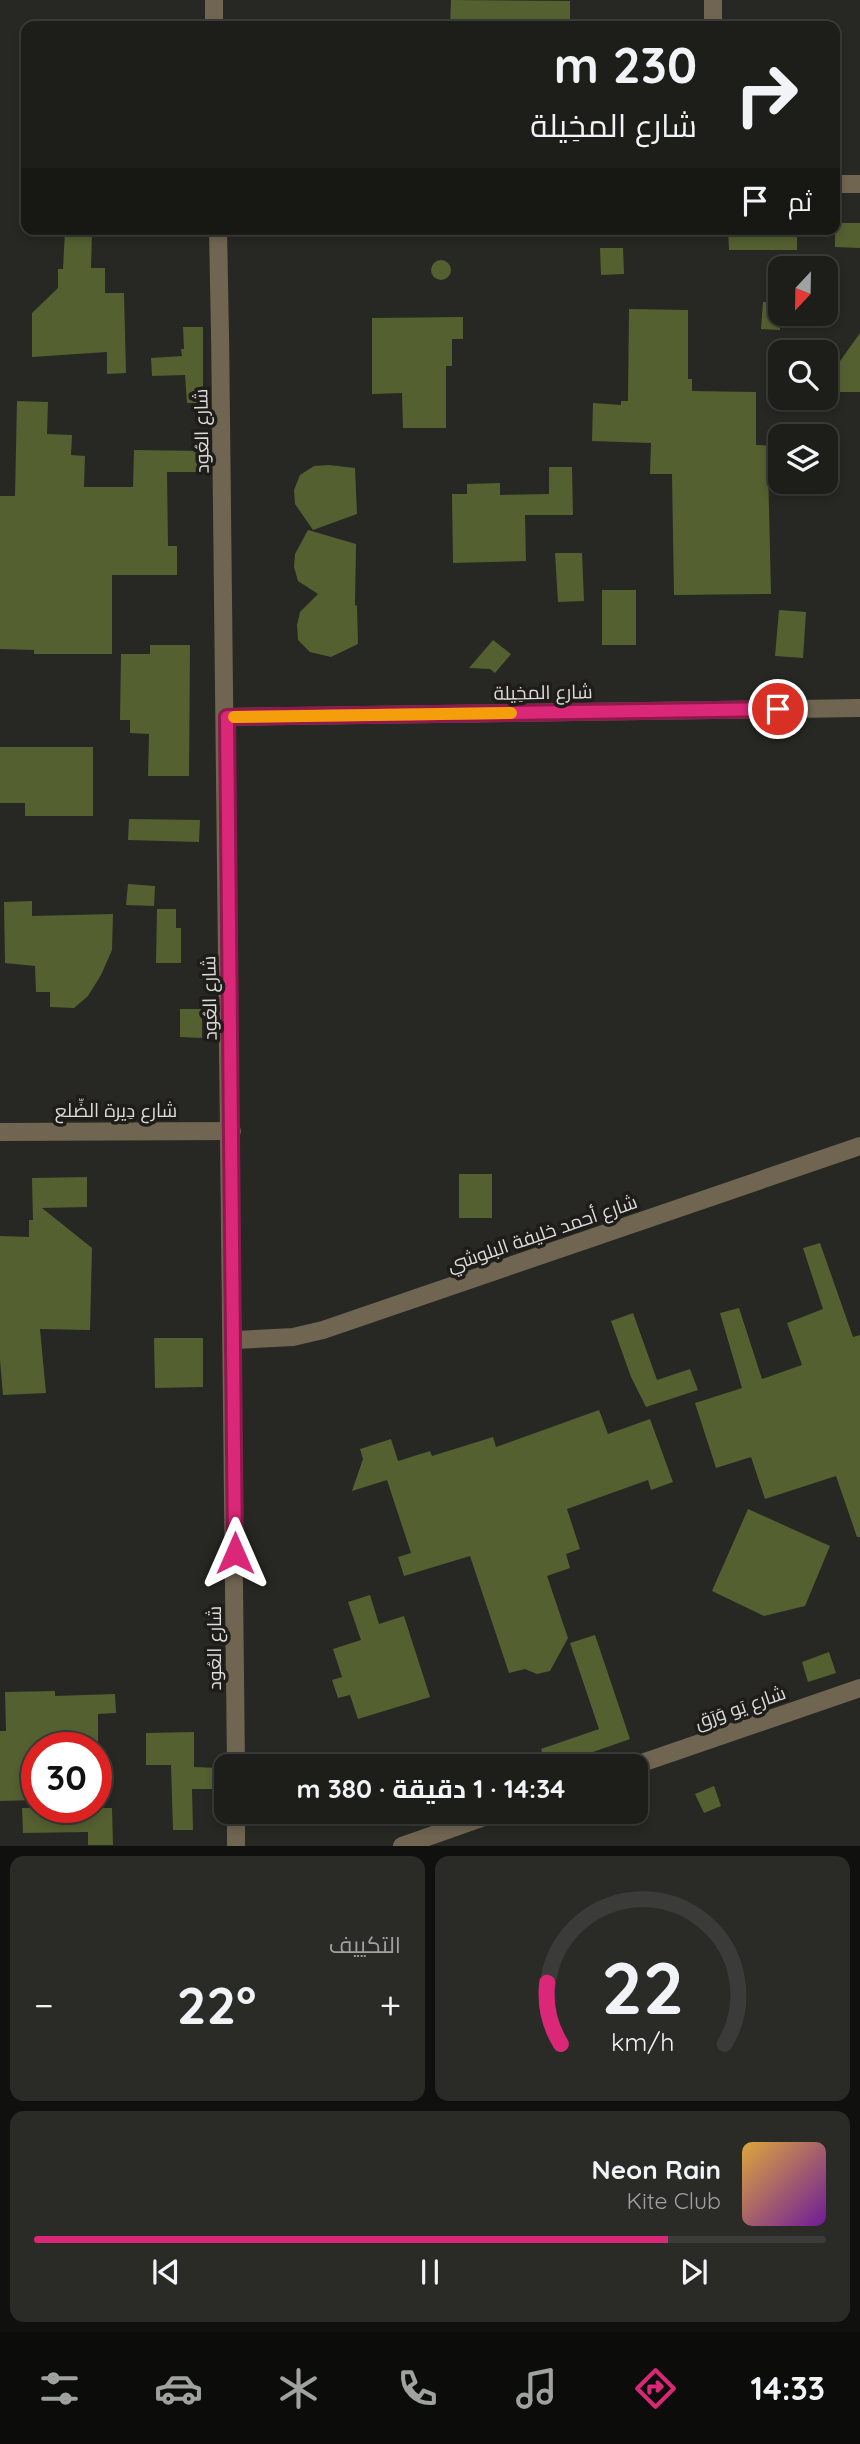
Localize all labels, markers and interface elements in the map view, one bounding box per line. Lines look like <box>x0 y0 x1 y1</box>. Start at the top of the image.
text: 230 m <box>554 34 697 95</box>
icon: right <box>721 49 812 140</box>
text: شارع المخِيلة <box>530 105 697 145</box>
icon: arrive <box>736 182 774 220</box>
text: ثم <box>788 185 812 218</box>
north arrow <box>768 256 838 326</box>
map controls <box>768 256 838 494</box>
button: search <box>768 340 838 410</box>
street label: شارع العُود <box>188 388 216 473</box>
button: layers <box>768 424 838 494</box>
street label: شارع المخِيلة <box>493 679 593 707</box>
pin <box>748 679 808 739</box>
icon: arrive <box>759 690 797 728</box>
street label: شارع العُود <box>196 955 224 1040</box>
street label: شارع دِيرة الضِّلع <box>55 1098 177 1124</box>
street label: شارع أحمد خليفة البلوشي <box>444 1189 641 1280</box>
position arrow <box>198 1516 272 1590</box>
street label: شارع العُود <box>202 1606 228 1690</box>
street label: شارع يَو وَرَق <box>691 1680 789 1736</box>
speed limit sign: 30 <box>21 1732 112 1823</box>
text: 14:34 · 1 دقيقة · 380 m <box>297 1772 565 1805</box>
text: التكييف <box>329 1930 401 1959</box>
text: 22 <box>601 1942 684 2033</box>
text: 22° <box>177 1972 256 2037</box>
text: − <box>34 1981 54 2029</box>
text: + <box>380 1981 401 2029</box>
text: km/h <box>611 2026 674 2057</box>
text: Neon Rain <box>592 2153 721 2186</box>
text: Kite Club <box>626 2186 721 2215</box>
icon: previous <box>147 2253 185 2291</box>
icon: pause <box>411 2253 449 2291</box>
icon: next <box>675 2253 713 2291</box>
icon: filters <box>35 2364 84 2413</box>
icon: car <box>154 2364 203 2413</box>
icon: climate <box>274 2364 323 2413</box>
icon: phone <box>393 2364 442 2413</box>
icon: music <box>512 2364 561 2413</box>
icon: directions <box>631 2364 680 2413</box>
text: 14:33 <box>751 2368 825 2408</box>

